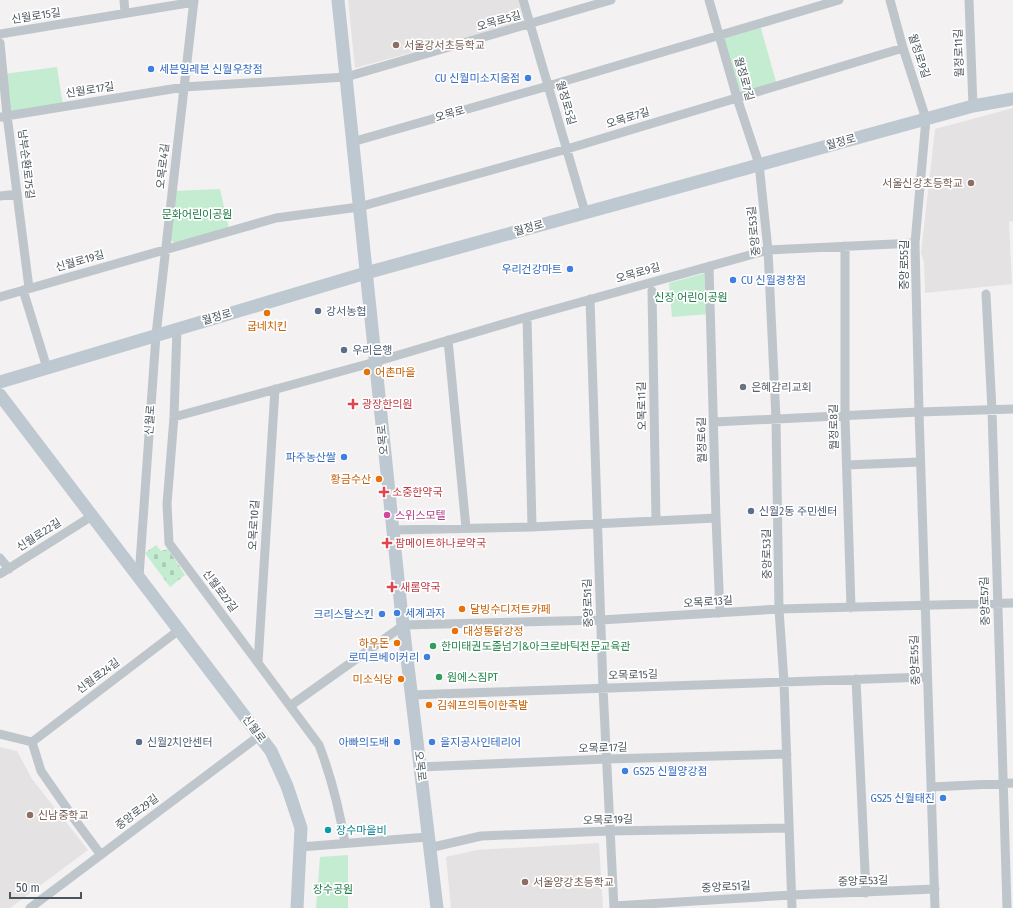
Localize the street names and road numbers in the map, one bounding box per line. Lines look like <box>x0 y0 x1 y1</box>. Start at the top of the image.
street label: 신월로15길 <box>10 6 62 26</box>
street label: 오목로5길 <box>475 8 523 34</box>
street label: 월정로11길 <box>952 28 966 78</box>
street label: 월정로9길 <box>906 32 932 80</box>
street label: 월정로7길 <box>732 56 756 102</box>
street label: 월정로5길 <box>553 79 579 127</box>
street label: 신월로17길 <box>65 80 115 100</box>
street label: 오목로 <box>434 104 466 124</box>
street label: 오목로7길 <box>605 105 651 131</box>
street label: 남부순환로75길 <box>15 128 37 200</box>
street label: 월정로 <box>825 132 857 152</box>
street label: 오목로4길 <box>154 143 172 189</box>
street label: 중앙로53길 <box>745 205 763 257</box>
street label: 월정로 <box>513 218 545 238</box>
street label: 중앙로55길 <box>898 240 911 290</box>
street label: 신월로19길 <box>54 248 106 274</box>
street label: 오목로9길 <box>614 260 662 286</box>
street label: 월정로 <box>201 307 233 327</box>
street label: 오목로11길 <box>635 381 649 431</box>
street label: 신월로 <box>142 404 158 436</box>
street label: 월정로8길 <box>827 404 841 450</box>
street label: 월정로6길 <box>695 417 709 463</box>
street label: 오목로 <box>375 424 391 456</box>
street label: 오목로10길 <box>246 499 262 551</box>
street label: 신월로22길 <box>14 516 64 554</box>
street label: 중앙로53길 <box>760 529 774 579</box>
street label: 신월로27길 <box>200 567 240 615</box>
street label: 중앙로57길 <box>978 576 992 626</box>
street label: 중앙로51길 <box>581 578 595 628</box>
street label: 오목로13길 <box>683 594 733 610</box>
street label: 중앙로55길 <box>908 635 922 685</box>
street label: 신월로24길 <box>74 656 122 696</box>
street label: 오목로15길 <box>608 668 658 682</box>
street label: 신월로 <box>240 713 268 745</box>
street label: 오목로17길 <box>578 741 628 755</box>
street label: 오목로 <box>412 750 428 782</box>
street label: 중앙로29길 <box>113 792 161 832</box>
street label: 오목로19길 <box>583 813 633 827</box>
street label: 중앙로53길 <box>838 874 888 888</box>
street label: 중앙로51길 <box>701 879 751 895</box>

